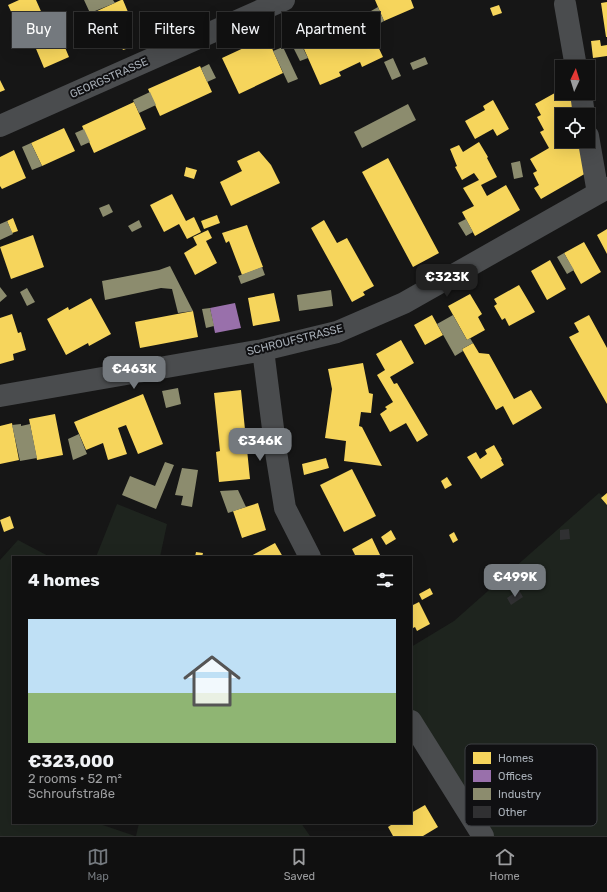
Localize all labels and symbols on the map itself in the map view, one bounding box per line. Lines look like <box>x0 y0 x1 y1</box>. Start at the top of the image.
street label: GEORGSTRASSE <box>68 55 150 101</box>
north arrow <box>555 60 595 100</box>
pin: €323K <box>419 264 475 298</box>
street label: SCHROUFSTRASSE <box>246 322 345 358</box>
pin: €463K <box>106 356 162 390</box>
pin: €346K <box>232 428 288 462</box>
pin: €499K <box>487 564 543 598</box>
legend <box>465 744 597 826</box>
text: Homes <box>498 752 534 765</box>
text: Offices <box>498 770 533 783</box>
text: Industry <box>498 788 541 801</box>
text: Other <box>498 806 528 819</box>

